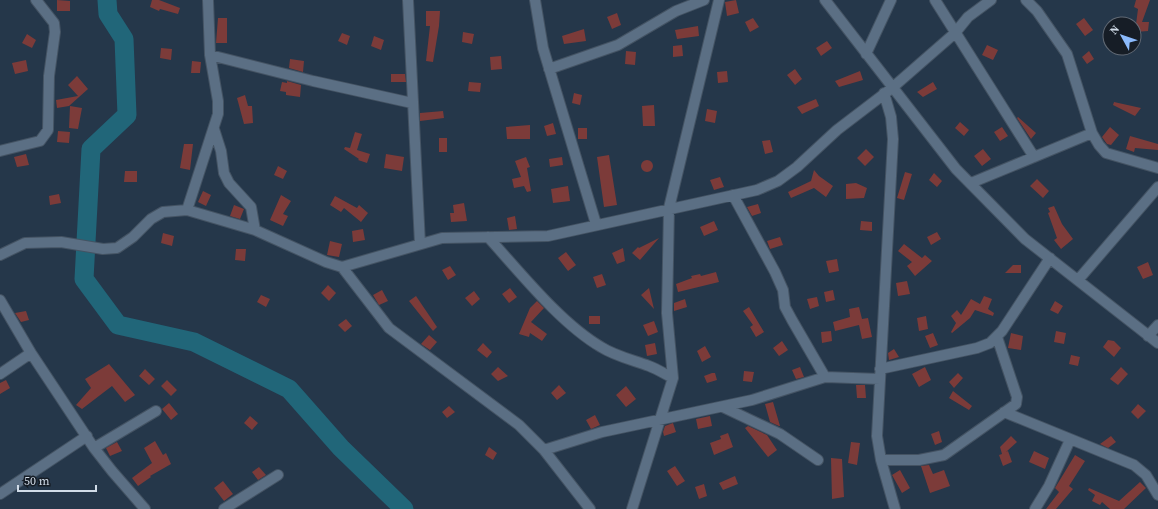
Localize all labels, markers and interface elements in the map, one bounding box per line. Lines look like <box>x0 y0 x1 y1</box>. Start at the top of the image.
north arrow <box>1102 16 1142 56</box>
text: N <box>1106 22 1123 38</box>
scale bar <box>18 467 96 493</box>
text: 50 m <box>24 473 50 489</box>

